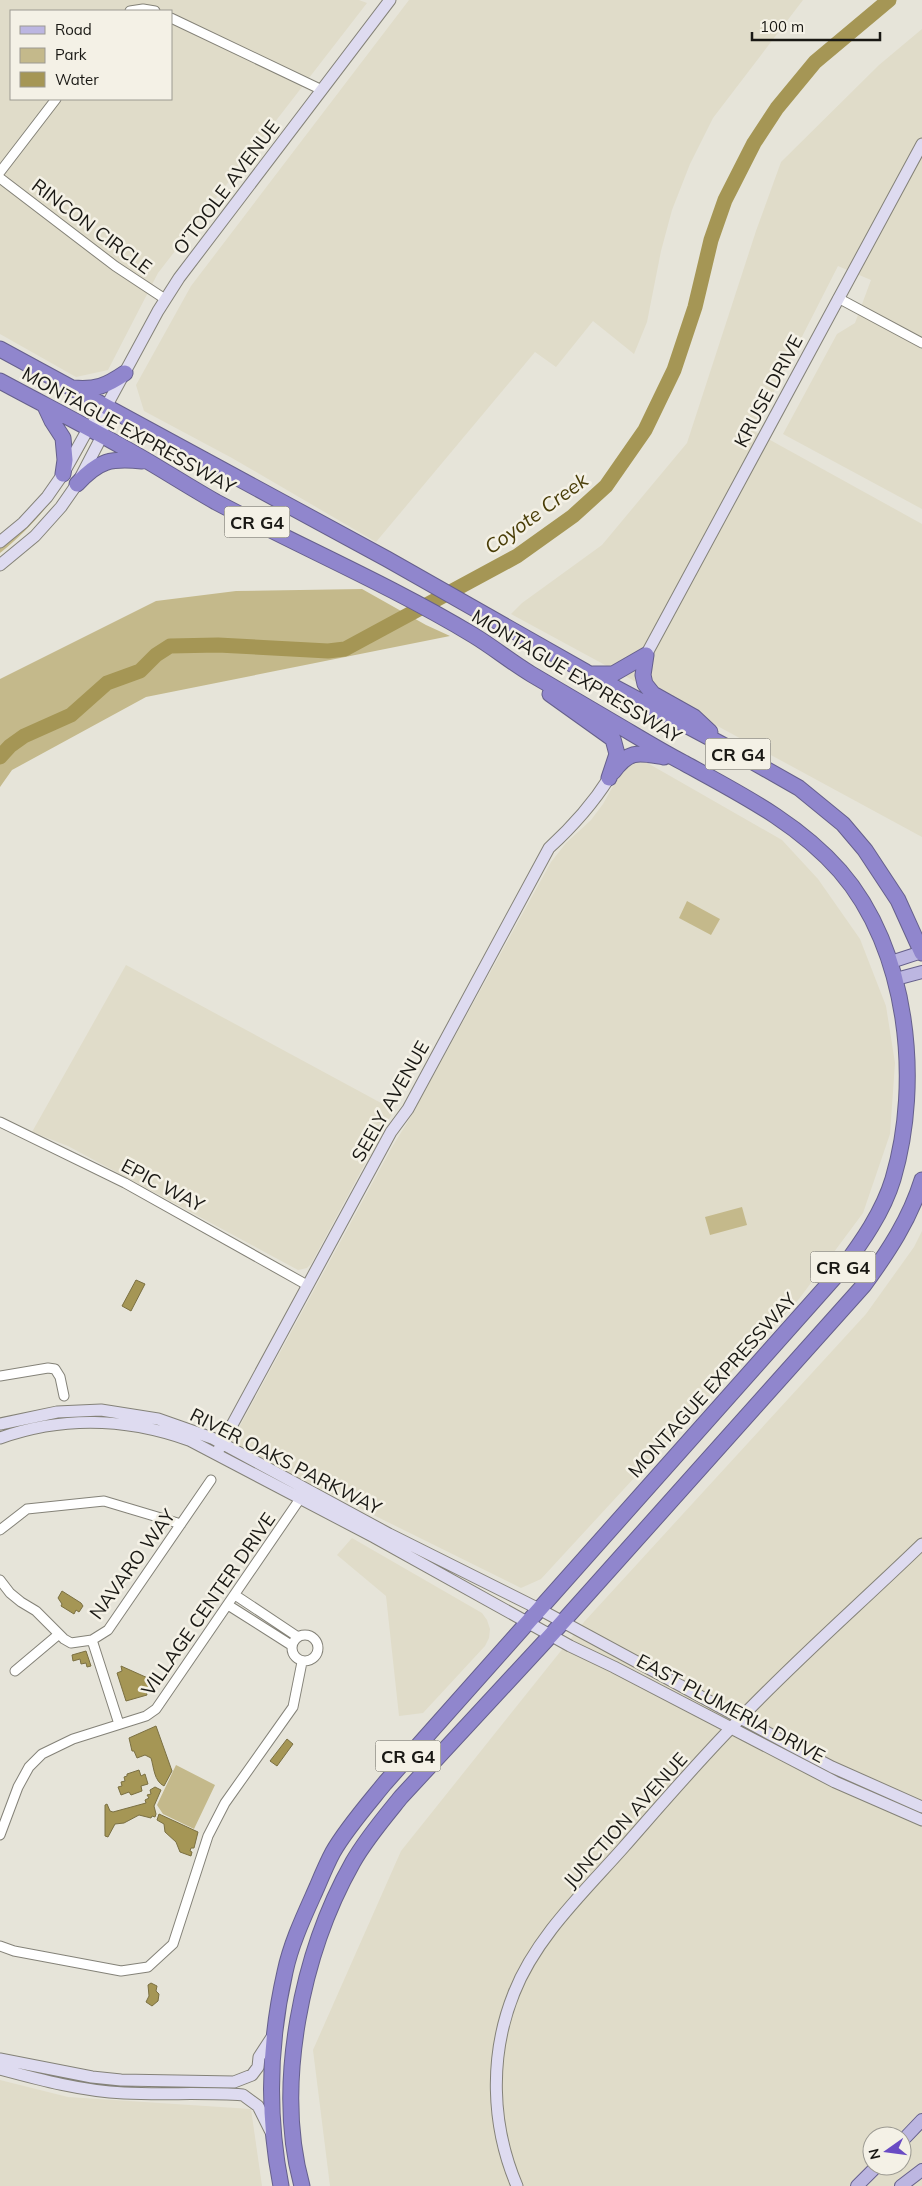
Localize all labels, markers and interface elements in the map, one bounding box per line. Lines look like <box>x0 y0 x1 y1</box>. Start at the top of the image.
legend <box>10 10 172 100</box>
scale bar <box>752 10 880 42</box>
text: 100 m <box>760 17 804 36</box>
text: Road <box>55 20 92 39</box>
text: Park <box>55 45 87 64</box>
text: Water <box>55 70 99 89</box>
street label: O’TOOLE AVENUE <box>168 115 284 259</box>
street label: RINCON CIRCLE <box>27 173 157 279</box>
street label: KRUSE DRIVE <box>728 331 808 451</box>
street label: MONTAGUE EXPRESSWAY <box>18 361 240 499</box>
water label: Coyote Creek <box>479 467 593 559</box>
road number: CR G4 <box>224 507 290 538</box>
street label: MONTAGUE EXPRESSWAY <box>468 604 687 748</box>
road number: CR G4 <box>706 739 770 770</box>
street label: SEELY AVENUE <box>346 1036 434 1166</box>
street label: EPIC WAY <box>117 1153 209 1217</box>
road number: CR G4 <box>810 1252 876 1282</box>
street label: MONTAGUE EXPRESSWAY <box>623 1287 802 1482</box>
street label: RIVER OAKS PARKWAY <box>186 1402 386 1520</box>
street label: NAVARO WAY <box>84 1504 180 1624</box>
street label: VILLAGE CENTER DRIVE <box>136 1508 280 1700</box>
street label: EAST PLUMERIA DRIVE <box>633 1648 829 1768</box>
road number: CR G4 <box>376 1740 440 1772</box>
street label: JUNCTION AVENUE <box>558 1747 692 1893</box>
north arrow <box>862 2126 912 2176</box>
text: N <box>864 2147 884 2161</box>

